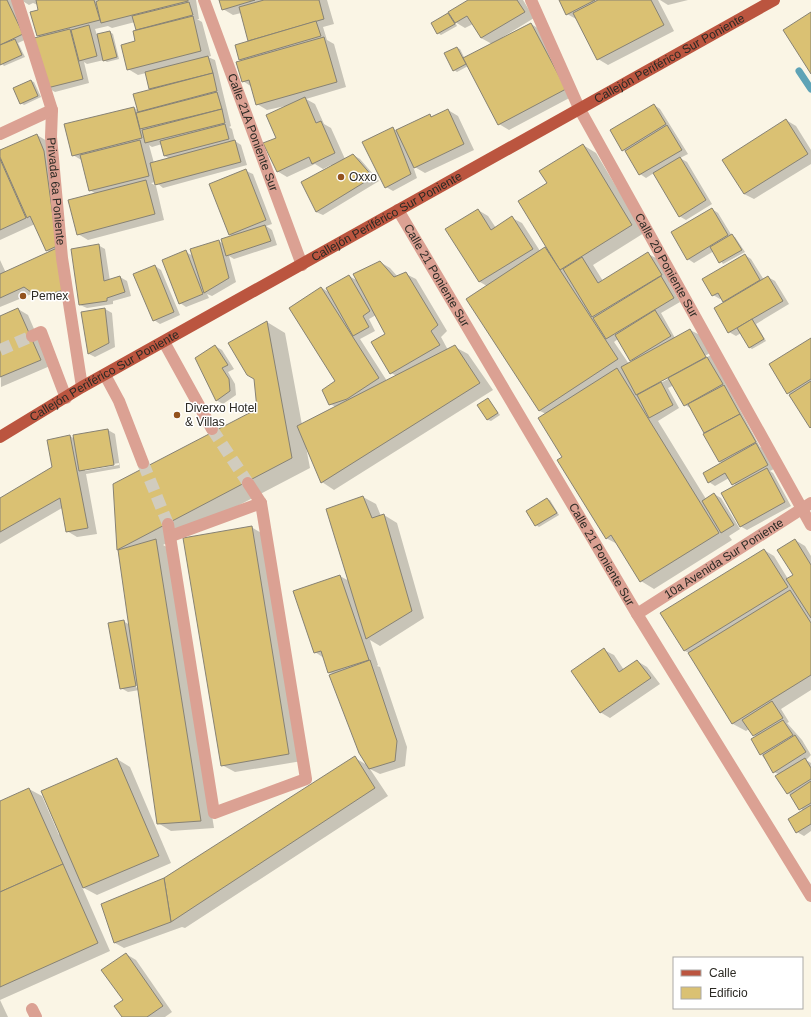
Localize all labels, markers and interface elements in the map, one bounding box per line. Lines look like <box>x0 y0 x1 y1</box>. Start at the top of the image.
street label: Callejón Periférico Sur Poniente <box>592 11 747 106</box>
street label: Calle 21A Poniente Sur <box>225 72 281 193</box>
street label: Privada 6a Poniente <box>44 137 68 246</box>
street label: Callejón Periférico Sur Poniente <box>309 169 465 264</box>
place label: Oxxo <box>349 170 377 184</box>
marker: Oxxo <box>336 172 346 182</box>
street label: Calle 20 Poniente Sur <box>632 211 701 320</box>
street label: Calle 21 Poniente Sur <box>401 222 472 329</box>
place label: Pemex <box>31 289 68 303</box>
marker: Pemex <box>18 291 28 301</box>
street label: Callejón Periférico Sur Poniente <box>27 327 182 424</box>
place label: Diverxo Hotel & Villas <box>185 401 257 429</box>
marker: Diverxo Hotel & Villas <box>172 410 182 420</box>
street label: Calle 21 Poniente Sur <box>566 500 637 608</box>
street label: 10a Avenida Sur Poniente <box>662 515 786 602</box>
legend <box>673 957 803 1009</box>
text: Calle <box>709 966 737 980</box>
text: Edificio <box>709 986 748 1000</box>

